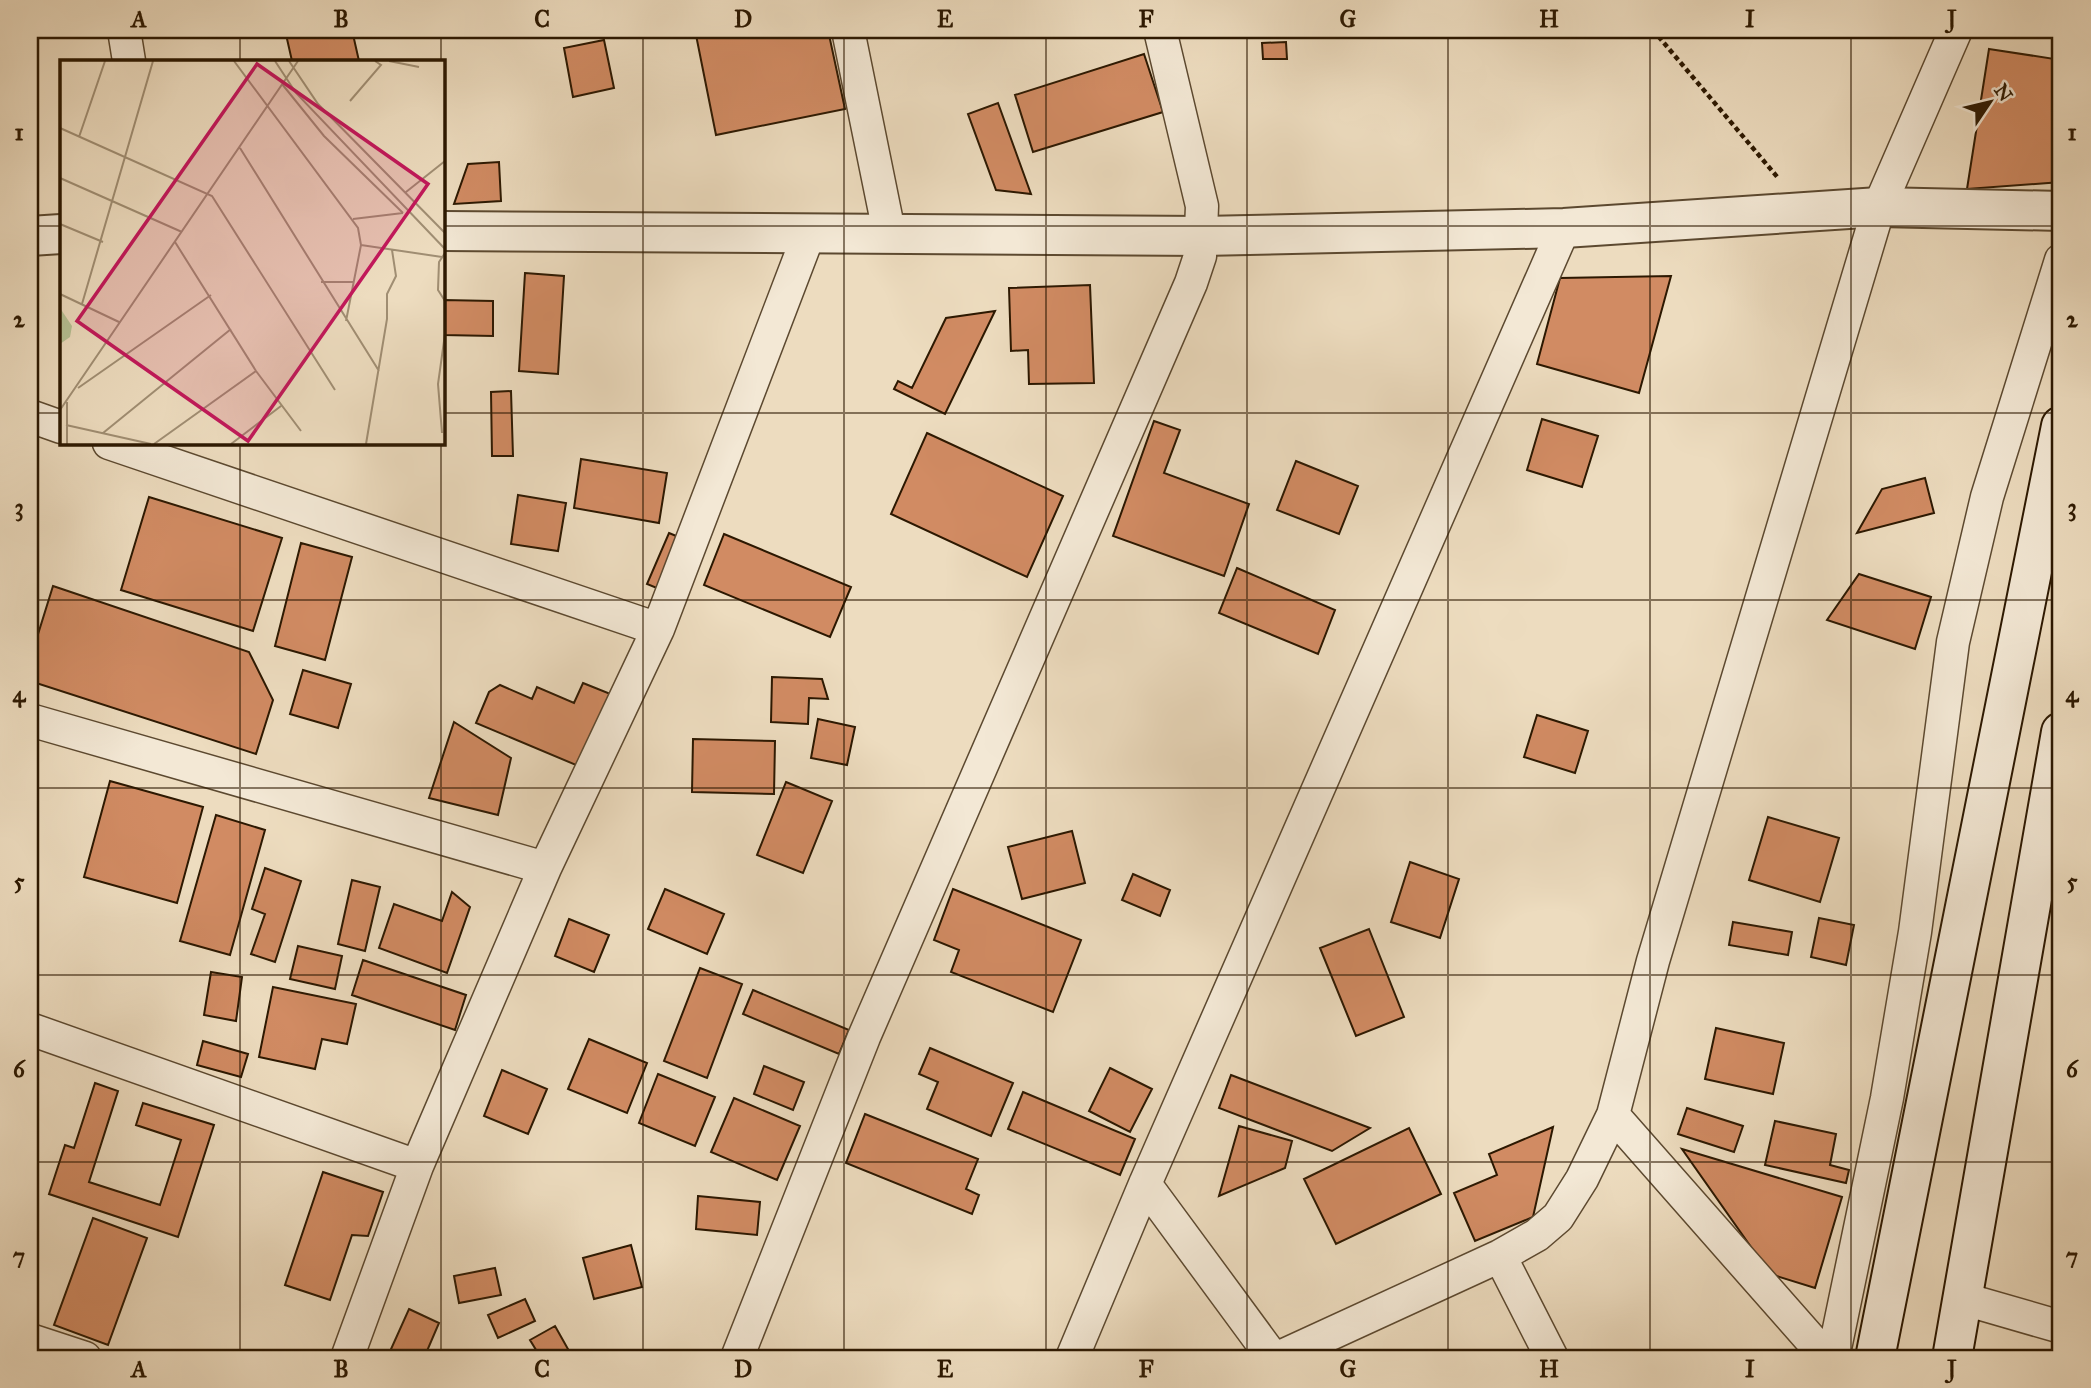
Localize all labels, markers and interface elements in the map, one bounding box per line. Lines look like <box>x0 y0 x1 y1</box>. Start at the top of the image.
text: A <box>129 5 147 33</box>
text: B <box>333 5 349 33</box>
text: C <box>534 5 550 33</box>
text: D <box>734 5 752 33</box>
text: E <box>937 5 954 33</box>
text: F <box>1138 5 1154 33</box>
text: G <box>1340 5 1357 33</box>
text: H <box>1539 5 1559 33</box>
text: I <box>1745 5 1755 33</box>
text: J <box>1944 5 1957 34</box>
inset map <box>60 60 444 444</box>
north arrow <box>1954 66 2024 136</box>
text: N <box>1989 79 2018 106</box>
text: 1 <box>14 118 24 146</box>
text: 1 <box>2067 118 2077 146</box>
text: 2 <box>13 305 25 333</box>
text: 2 <box>2066 305 2078 333</box>
text: 3 <box>14 493 24 522</box>
text: 3 <box>2067 493 2077 522</box>
text: 4 <box>13 680 27 708</box>
text: 4 <box>2066 680 2080 708</box>
text: 5 <box>14 867 25 895</box>
text: 5 <box>2067 867 2078 895</box>
text: 6 <box>13 1055 26 1083</box>
text: 6 <box>2066 1055 2079 1083</box>
text: 7 <box>13 1242 25 1270</box>
text: 7 <box>2066 1242 2078 1270</box>
text: A <box>129 1355 147 1383</box>
text: B <box>333 1355 349 1383</box>
text: C <box>534 1355 550 1383</box>
text: D <box>734 1355 752 1383</box>
text: E <box>937 1355 954 1383</box>
text: F <box>1138 1355 1154 1383</box>
text: G <box>1340 1355 1357 1383</box>
text: H <box>1539 1355 1559 1383</box>
text: I <box>1745 1355 1755 1383</box>
text: J <box>1944 1355 1957 1384</box>

